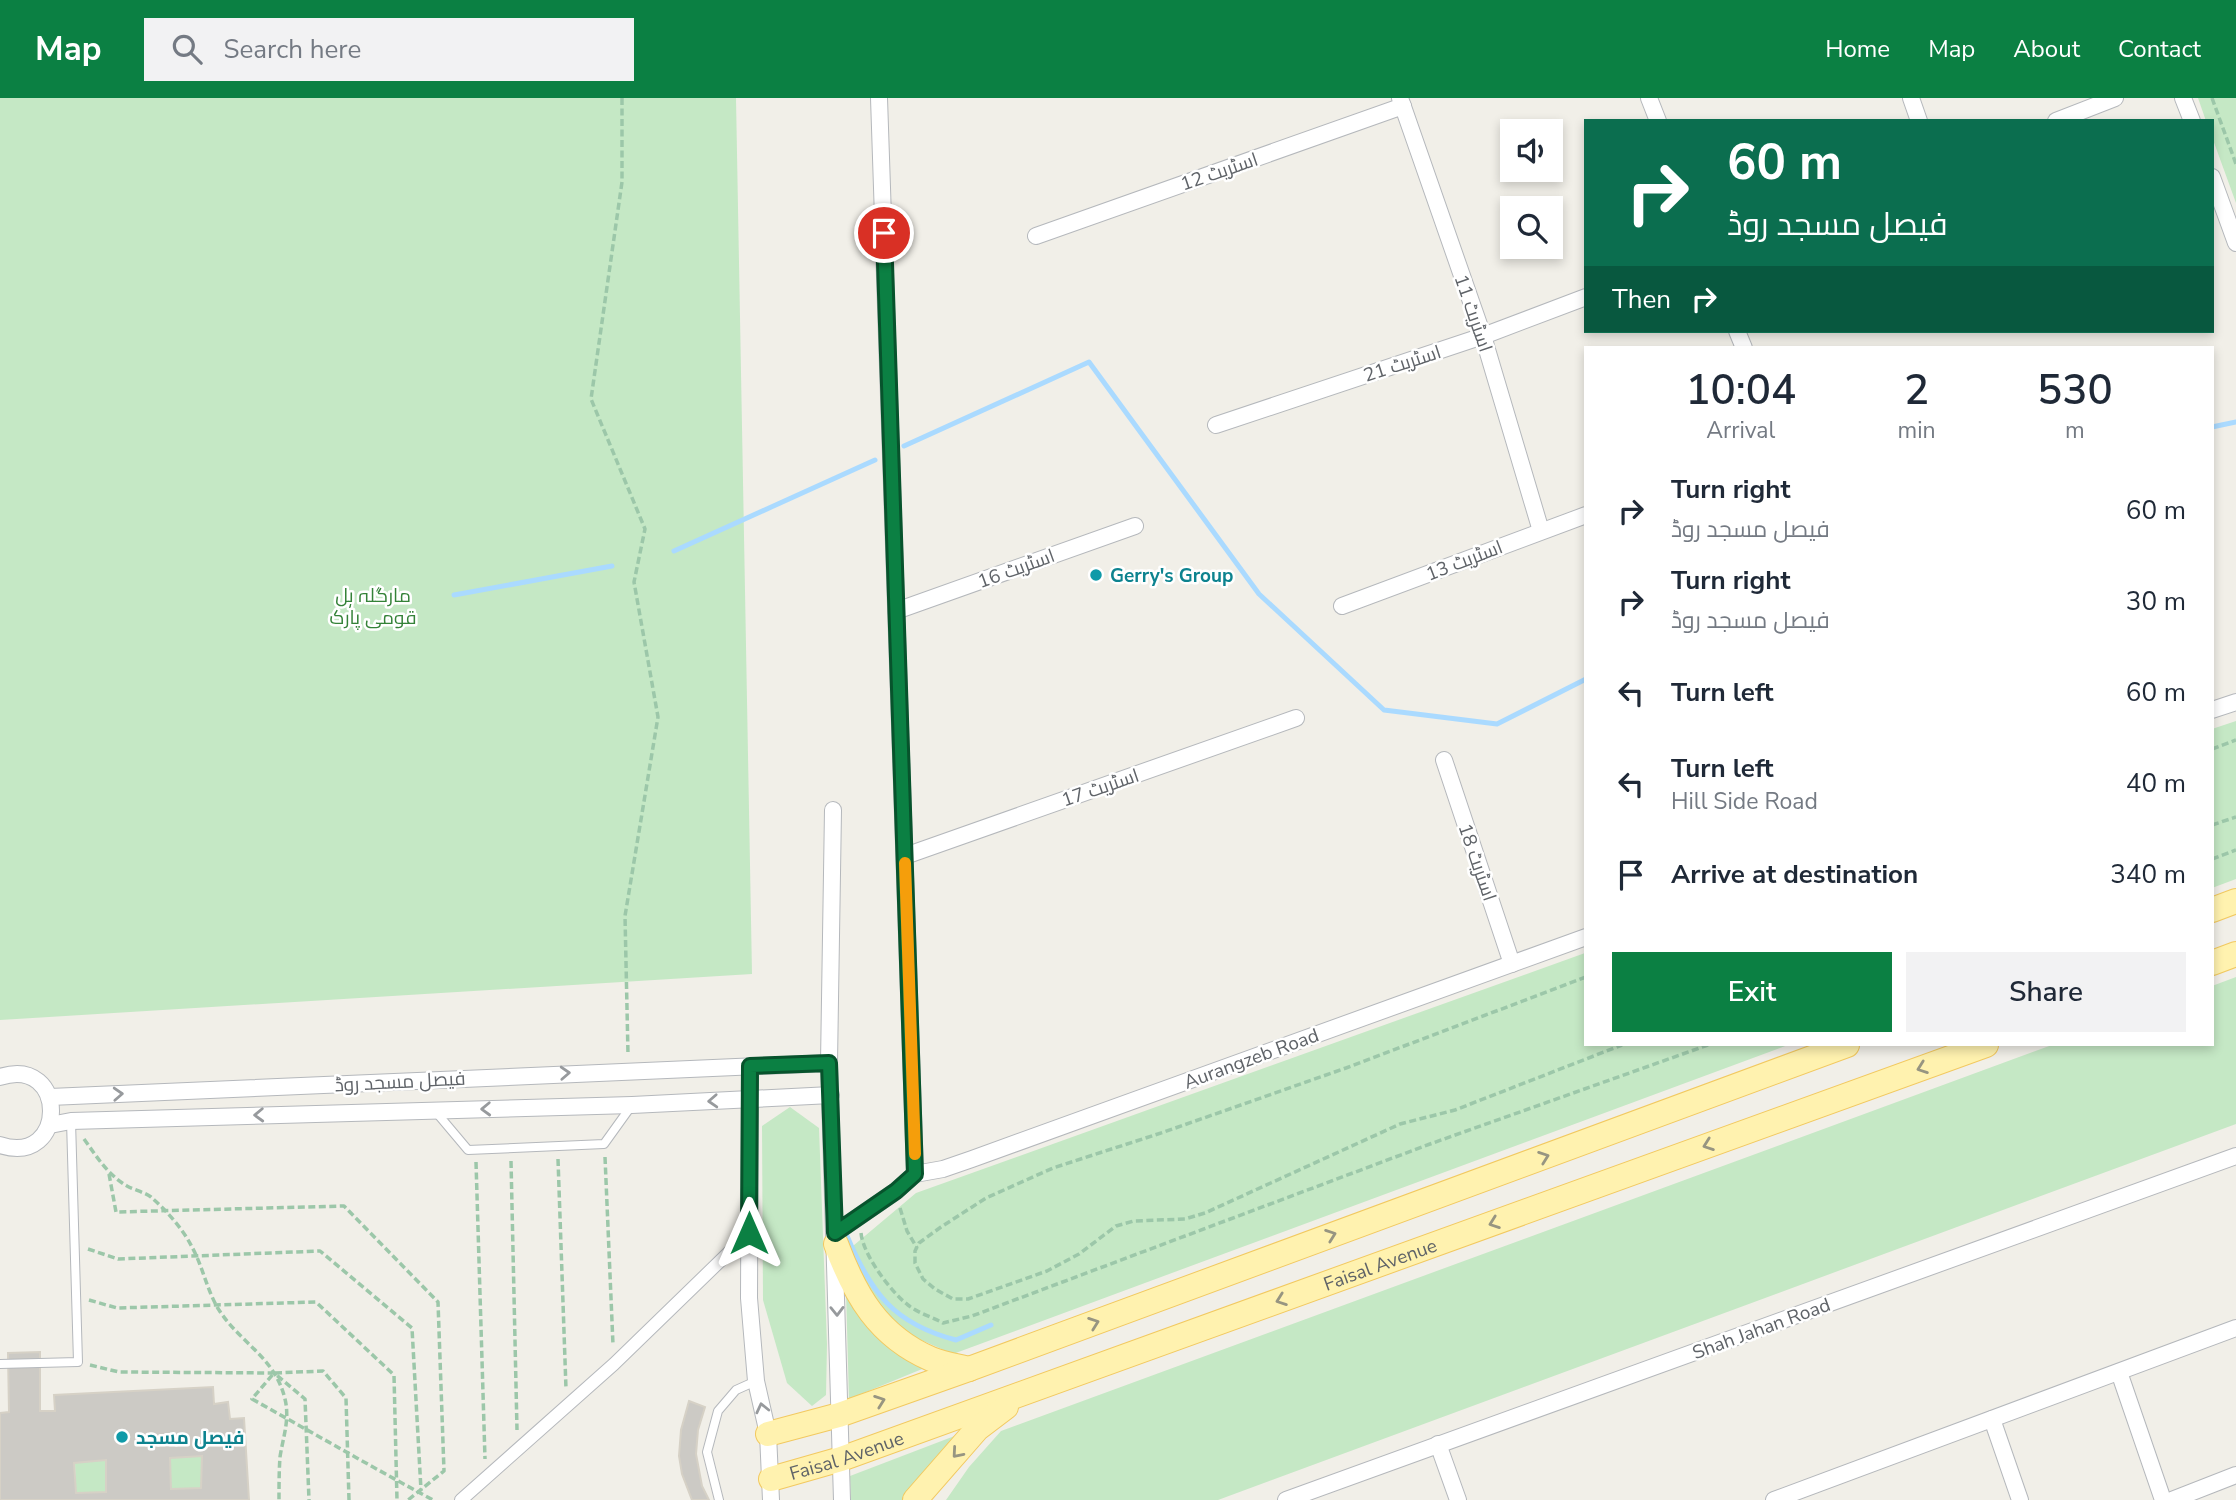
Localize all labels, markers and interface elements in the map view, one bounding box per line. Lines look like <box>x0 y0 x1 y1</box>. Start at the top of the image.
search box <box>144 18 634 81</box>
text: Map <box>35 27 102 72</box>
icon: search <box>168 30 206 68</box>
text: Search here <box>224 32 361 67</box>
text: Home <box>1825 33 1890 65</box>
text: Map <box>1928 33 1975 65</box>
text: About <box>2013 33 2080 65</box>
text: Contact <box>2118 33 2201 65</box>
map controls <box>1500 119 1563 259</box>
button: sound <box>1500 119 1563 182</box>
text: 60 m <box>1727 129 1842 196</box>
street label: اسٹریٹ 12 <box>1177 147 1262 197</box>
icon: right <box>1612 147 1703 238</box>
button: search <box>1500 196 1563 259</box>
pin <box>854 203 914 263</box>
text: فیصل مسجد روڈ <box>1727 203 1948 246</box>
icon: arrive <box>865 214 903 252</box>
street label: اسٹریٹ 11 <box>1448 271 1498 356</box>
icon: right <box>1685 280 1723 318</box>
text: Then <box>1612 282 1671 317</box>
street label: اسٹریٹ 21 <box>1360 339 1445 389</box>
text: 10:04 <box>1685 362 1796 419</box>
text: 2 <box>1904 362 1929 419</box>
text: 530 <box>2037 362 2113 419</box>
text: Arrival <box>1706 415 1775 446</box>
text: min <box>1898 415 1936 446</box>
text: m <box>2065 415 2085 446</box>
text: Turn right <box>1671 472 1790 507</box>
icon: right <box>1612 492 1650 530</box>
text: 60 m <box>2126 493 2186 528</box>
text: فیصل مسجد روڈ <box>1671 514 1830 545</box>
street label: اسٹریٹ 13 <box>1422 534 1507 587</box>
street label: اسٹریٹ 16 <box>974 543 1059 595</box>
place label: Gerry's Group <box>1110 563 1233 589</box>
text: Turn right <box>1671 563 1790 598</box>
marker: Gerry's Group <box>1088 567 1104 583</box>
park label: مارگلہ ہل قومی پارک <box>330 583 416 631</box>
icon: right <box>1612 583 1650 621</box>
text: 30 m <box>2126 584 2186 619</box>
text: فیصل مسجد روڈ <box>1671 605 1830 636</box>
icon: left <box>1612 674 1650 712</box>
text: Turn left <box>1671 675 1774 710</box>
text: 60 m <box>2126 675 2186 710</box>
text: Turn left <box>1671 751 1774 786</box>
street label: اسٹریٹ 17 <box>1058 763 1143 813</box>
icon: left <box>1612 765 1650 803</box>
text: 40 m <box>2126 766 2186 801</box>
text: Hill Side Road <box>1671 786 1818 817</box>
street label: اسٹریٹ 18 <box>1452 820 1502 905</box>
icon: arrive <box>1612 856 1650 894</box>
text: Arrive at destination <box>1671 857 1918 892</box>
text: 340 m <box>2110 857 2186 892</box>
button: Exit <box>1612 952 1892 1032</box>
button: Share <box>1906 952 2186 1032</box>
street label: Aurangzeb Road <box>1180 1022 1323 1095</box>
one-way arrow <box>1917 1060 1929 1074</box>
street label: فیصل مسجد روڈ <box>334 1066 466 1098</box>
one-way arrow <box>560 1066 571 1081</box>
one-way arrow <box>113 1086 124 1101</box>
one-way arrow <box>708 1094 719 1109</box>
one-way arrow <box>480 1101 491 1117</box>
one-way arrow <box>253 1108 264 1123</box>
one-way arrow <box>1703 1137 1715 1151</box>
one-way arrow <box>1538 1151 1550 1165</box>
position arrow <box>712 1196 786 1270</box>
one-way arrow <box>1489 1215 1501 1229</box>
one-way arrow <box>1324 1230 1336 1244</box>
street label: Faisal Avenue <box>1320 1233 1441 1297</box>
one-way arrow <box>1275 1292 1287 1306</box>
street label: Shah Jahan Road <box>1689 1292 1834 1366</box>
one-way arrow <box>829 1306 845 1316</box>
one-way arrow <box>1088 1317 1100 1331</box>
one-way arrow <box>874 1395 886 1409</box>
one-way arrow <box>756 1402 770 1414</box>
place label: فیصل مسجد <box>136 1425 245 1451</box>
street label: Faisal Avenue <box>786 1425 908 1487</box>
marker: فیصل مسجد <box>114 1429 130 1445</box>
one-way arrow <box>953 1444 965 1457</box>

